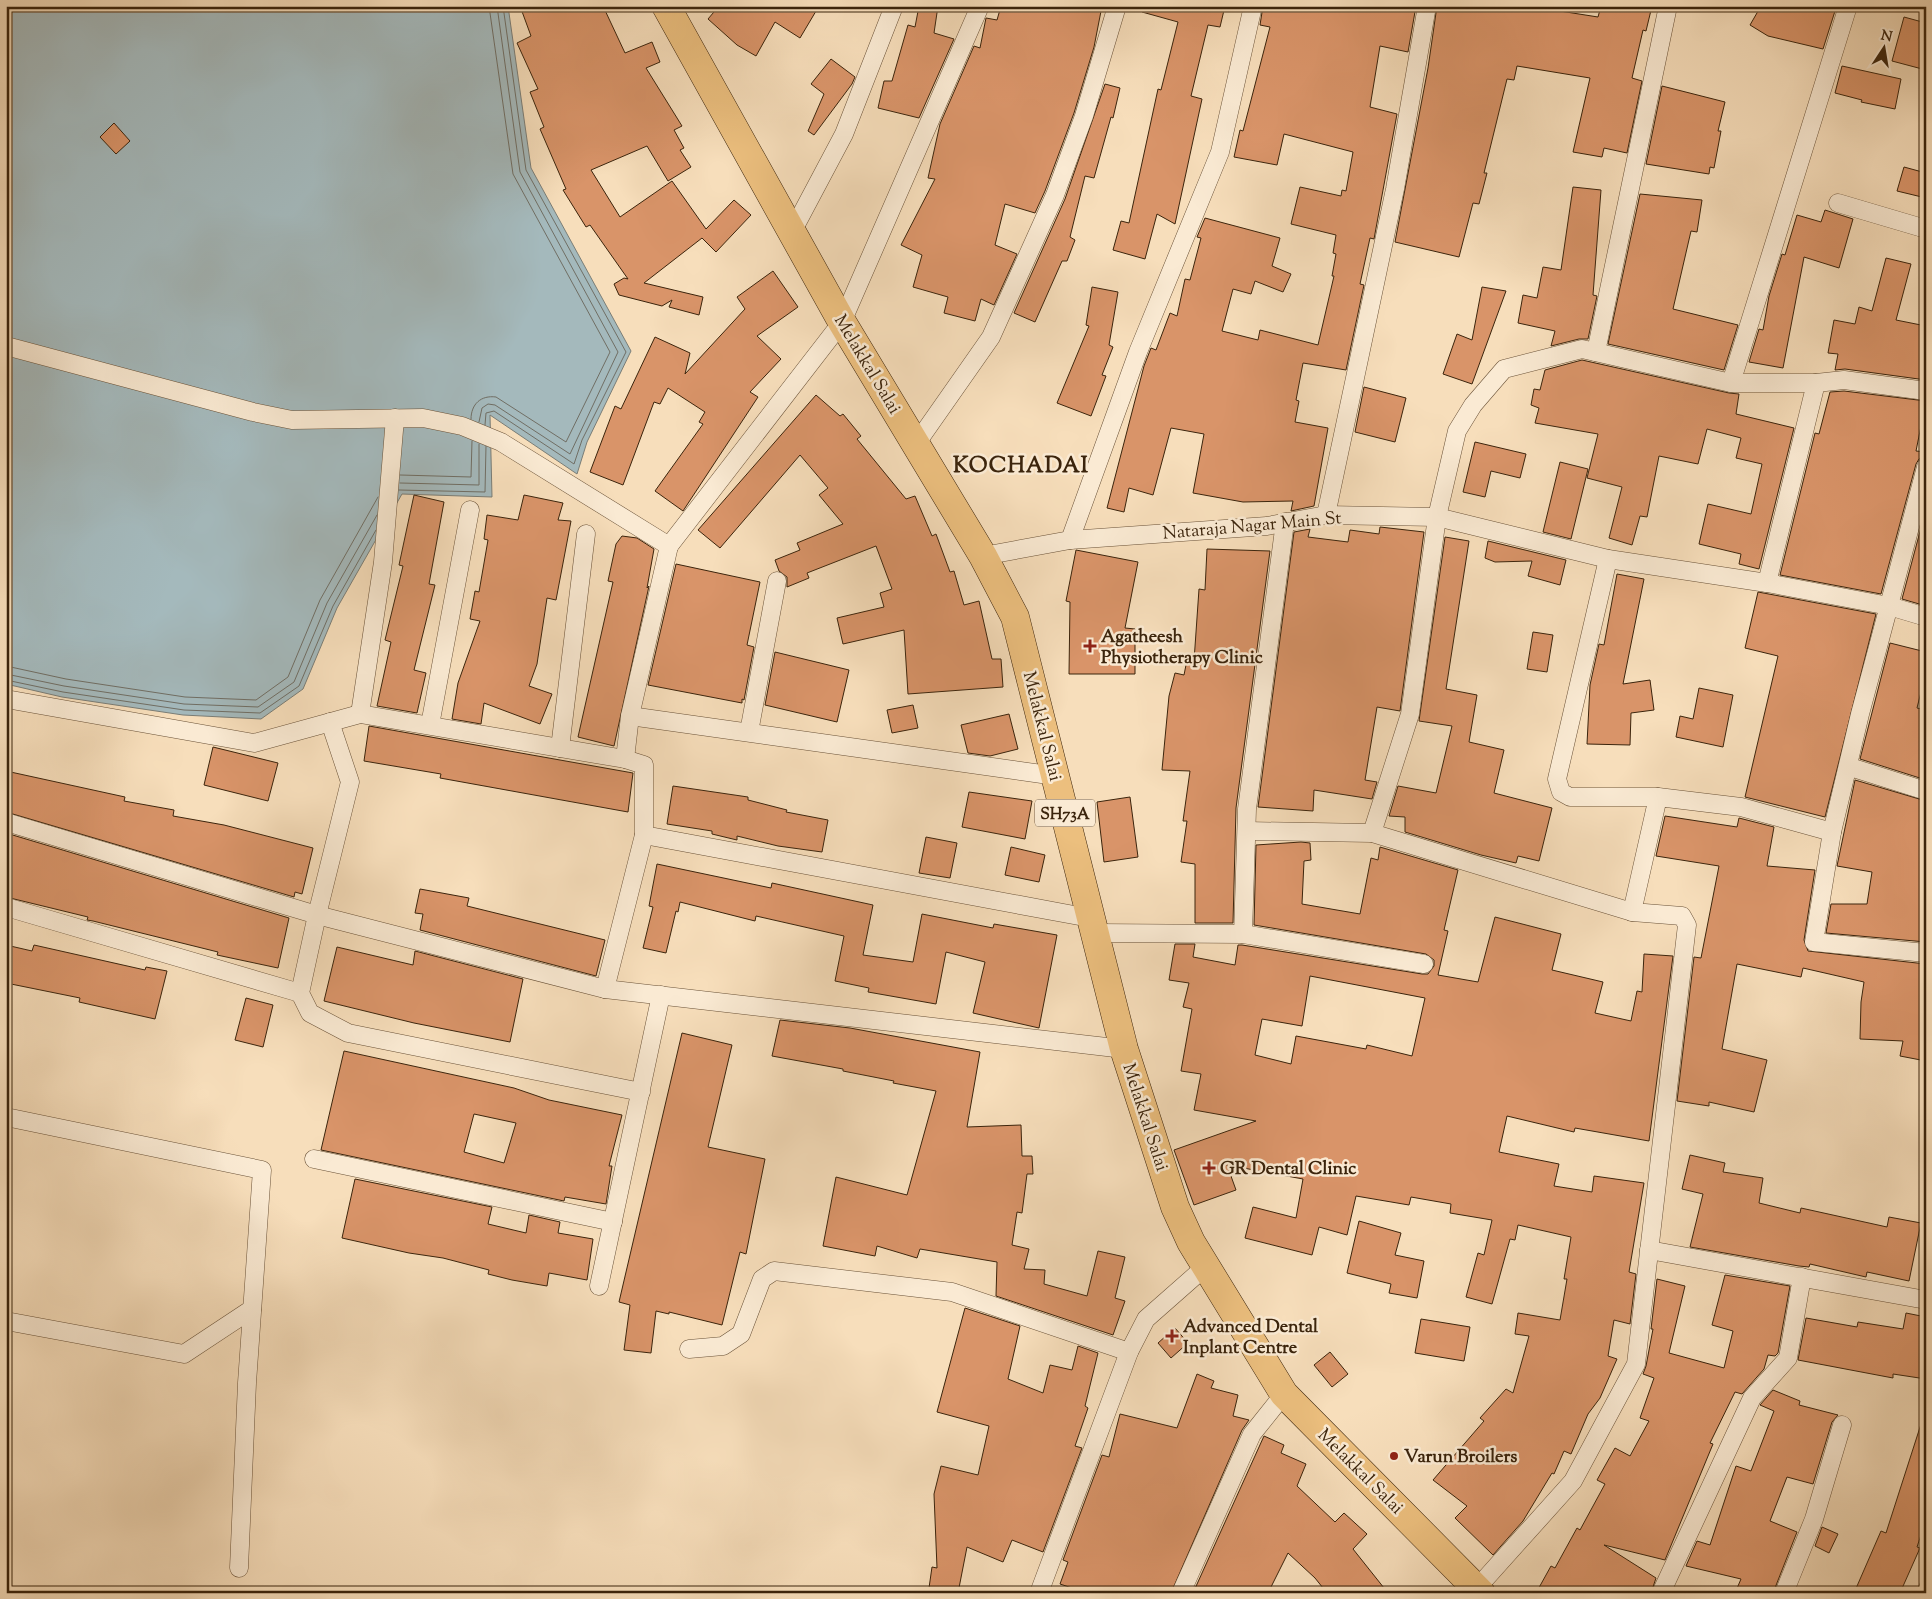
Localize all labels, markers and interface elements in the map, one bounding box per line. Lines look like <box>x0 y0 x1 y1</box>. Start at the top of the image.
north arrow <box>1860 22 1910 72</box>
text: N <box>1879 26 1894 48</box>
street label: Melakkal Salai <box>826 310 906 420</box>
district label: KOCHADAI <box>953 451 1089 483</box>
street label: Nataraja Nagar Main St <box>1162 506 1343 548</box>
place label: Agatheesh Physiotherapy Clinic <box>1101 625 1264 672</box>
marker: Agatheesh Physiotherapy Clinic <box>1083 639 1097 653</box>
street label: Melakkal Salai <box>1015 669 1067 784</box>
road number: SH73A <box>1035 800 1095 826</box>
street label: Melakkal Salai <box>1114 1060 1174 1175</box>
place label: GR Dental Clinic <box>1220 1157 1357 1183</box>
marker: GR Dental Clinic <box>1202 1161 1216 1175</box>
place label: Advanced Dental Inplant Centre <box>1183 1315 1319 1362</box>
marker: Advanced Dental Inplant Centre <box>1165 1329 1179 1343</box>
street label: Melakkal Salai <box>1311 1424 1408 1521</box>
place label: Varun Broilers <box>1404 1445 1517 1471</box>
marker: Varun Broilers <box>1388 1450 1400 1462</box>

